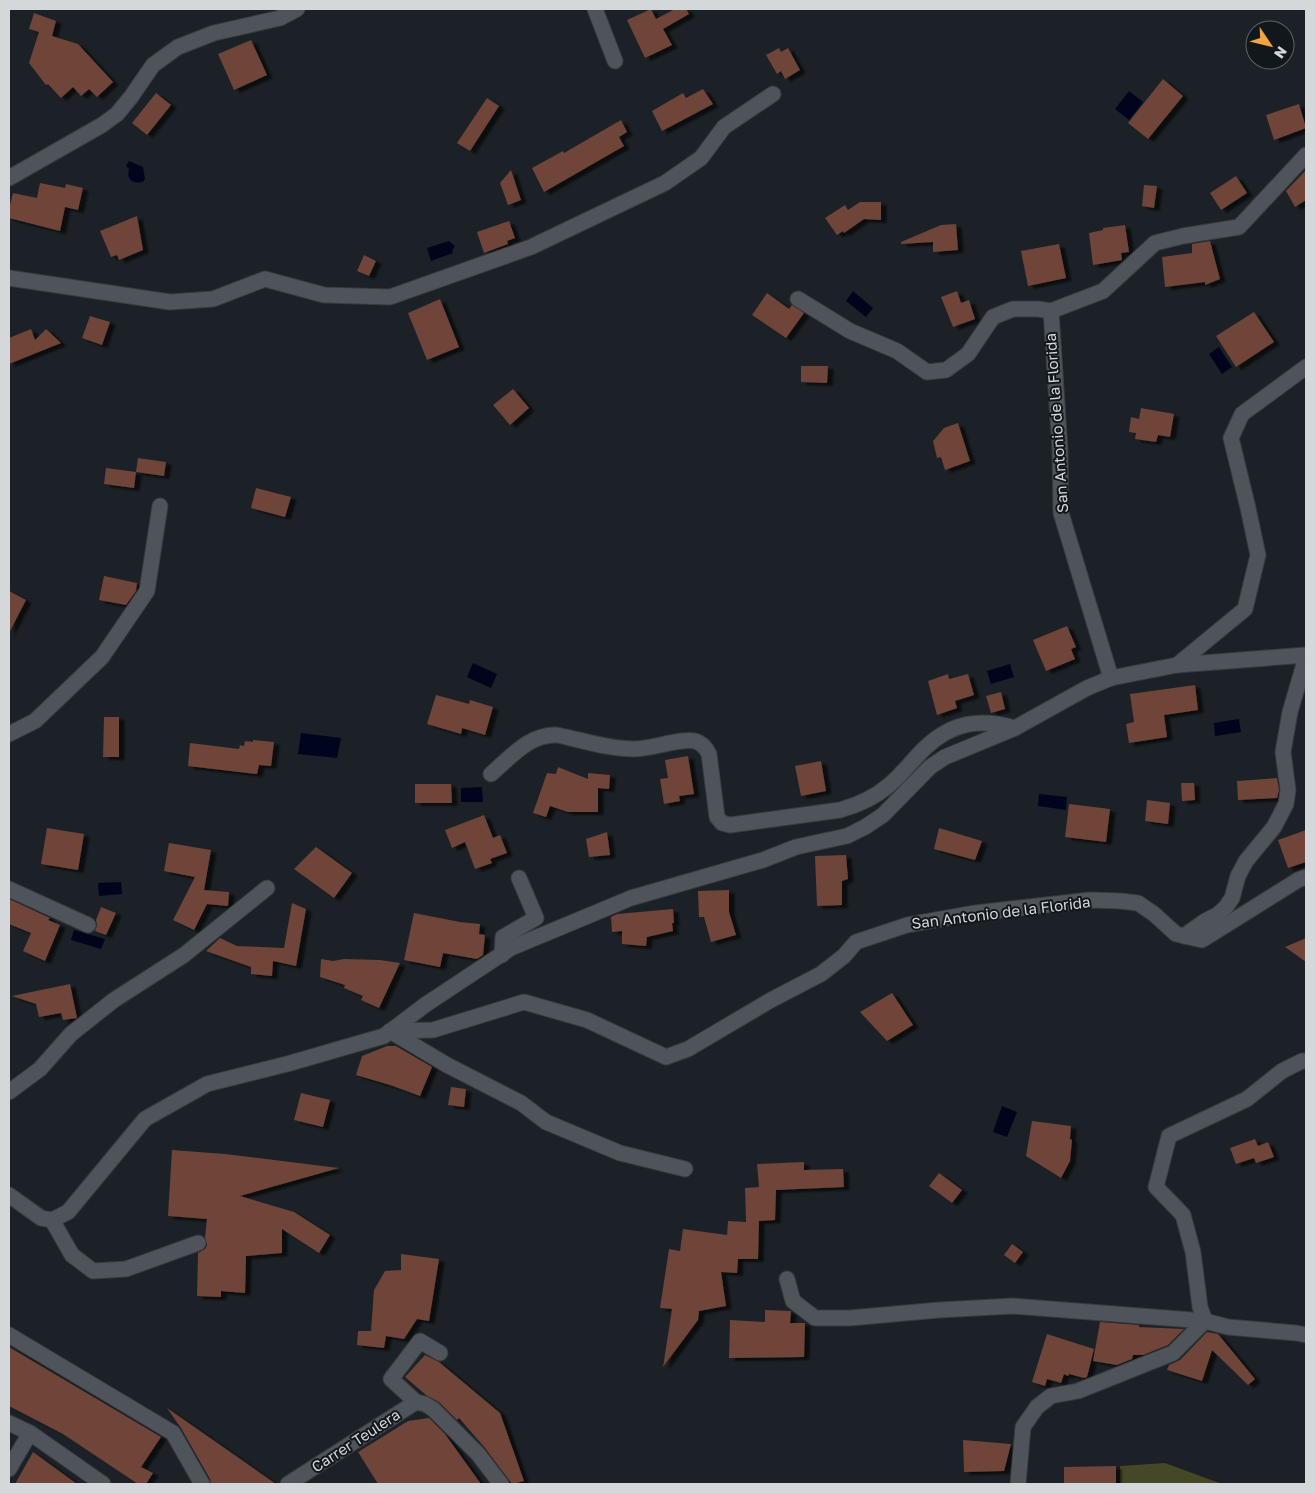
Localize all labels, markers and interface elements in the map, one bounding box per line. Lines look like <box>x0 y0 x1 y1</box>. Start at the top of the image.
north arrow <box>1245 20 1295 70</box>
text: N <box>1271 44 1291 62</box>
street label: San Antonio de la Florida <box>1041 333 1071 513</box>
street label: San Antonio de la Florida <box>910 892 1091 932</box>
street label: Carrer Teulera <box>308 1405 403 1475</box>

